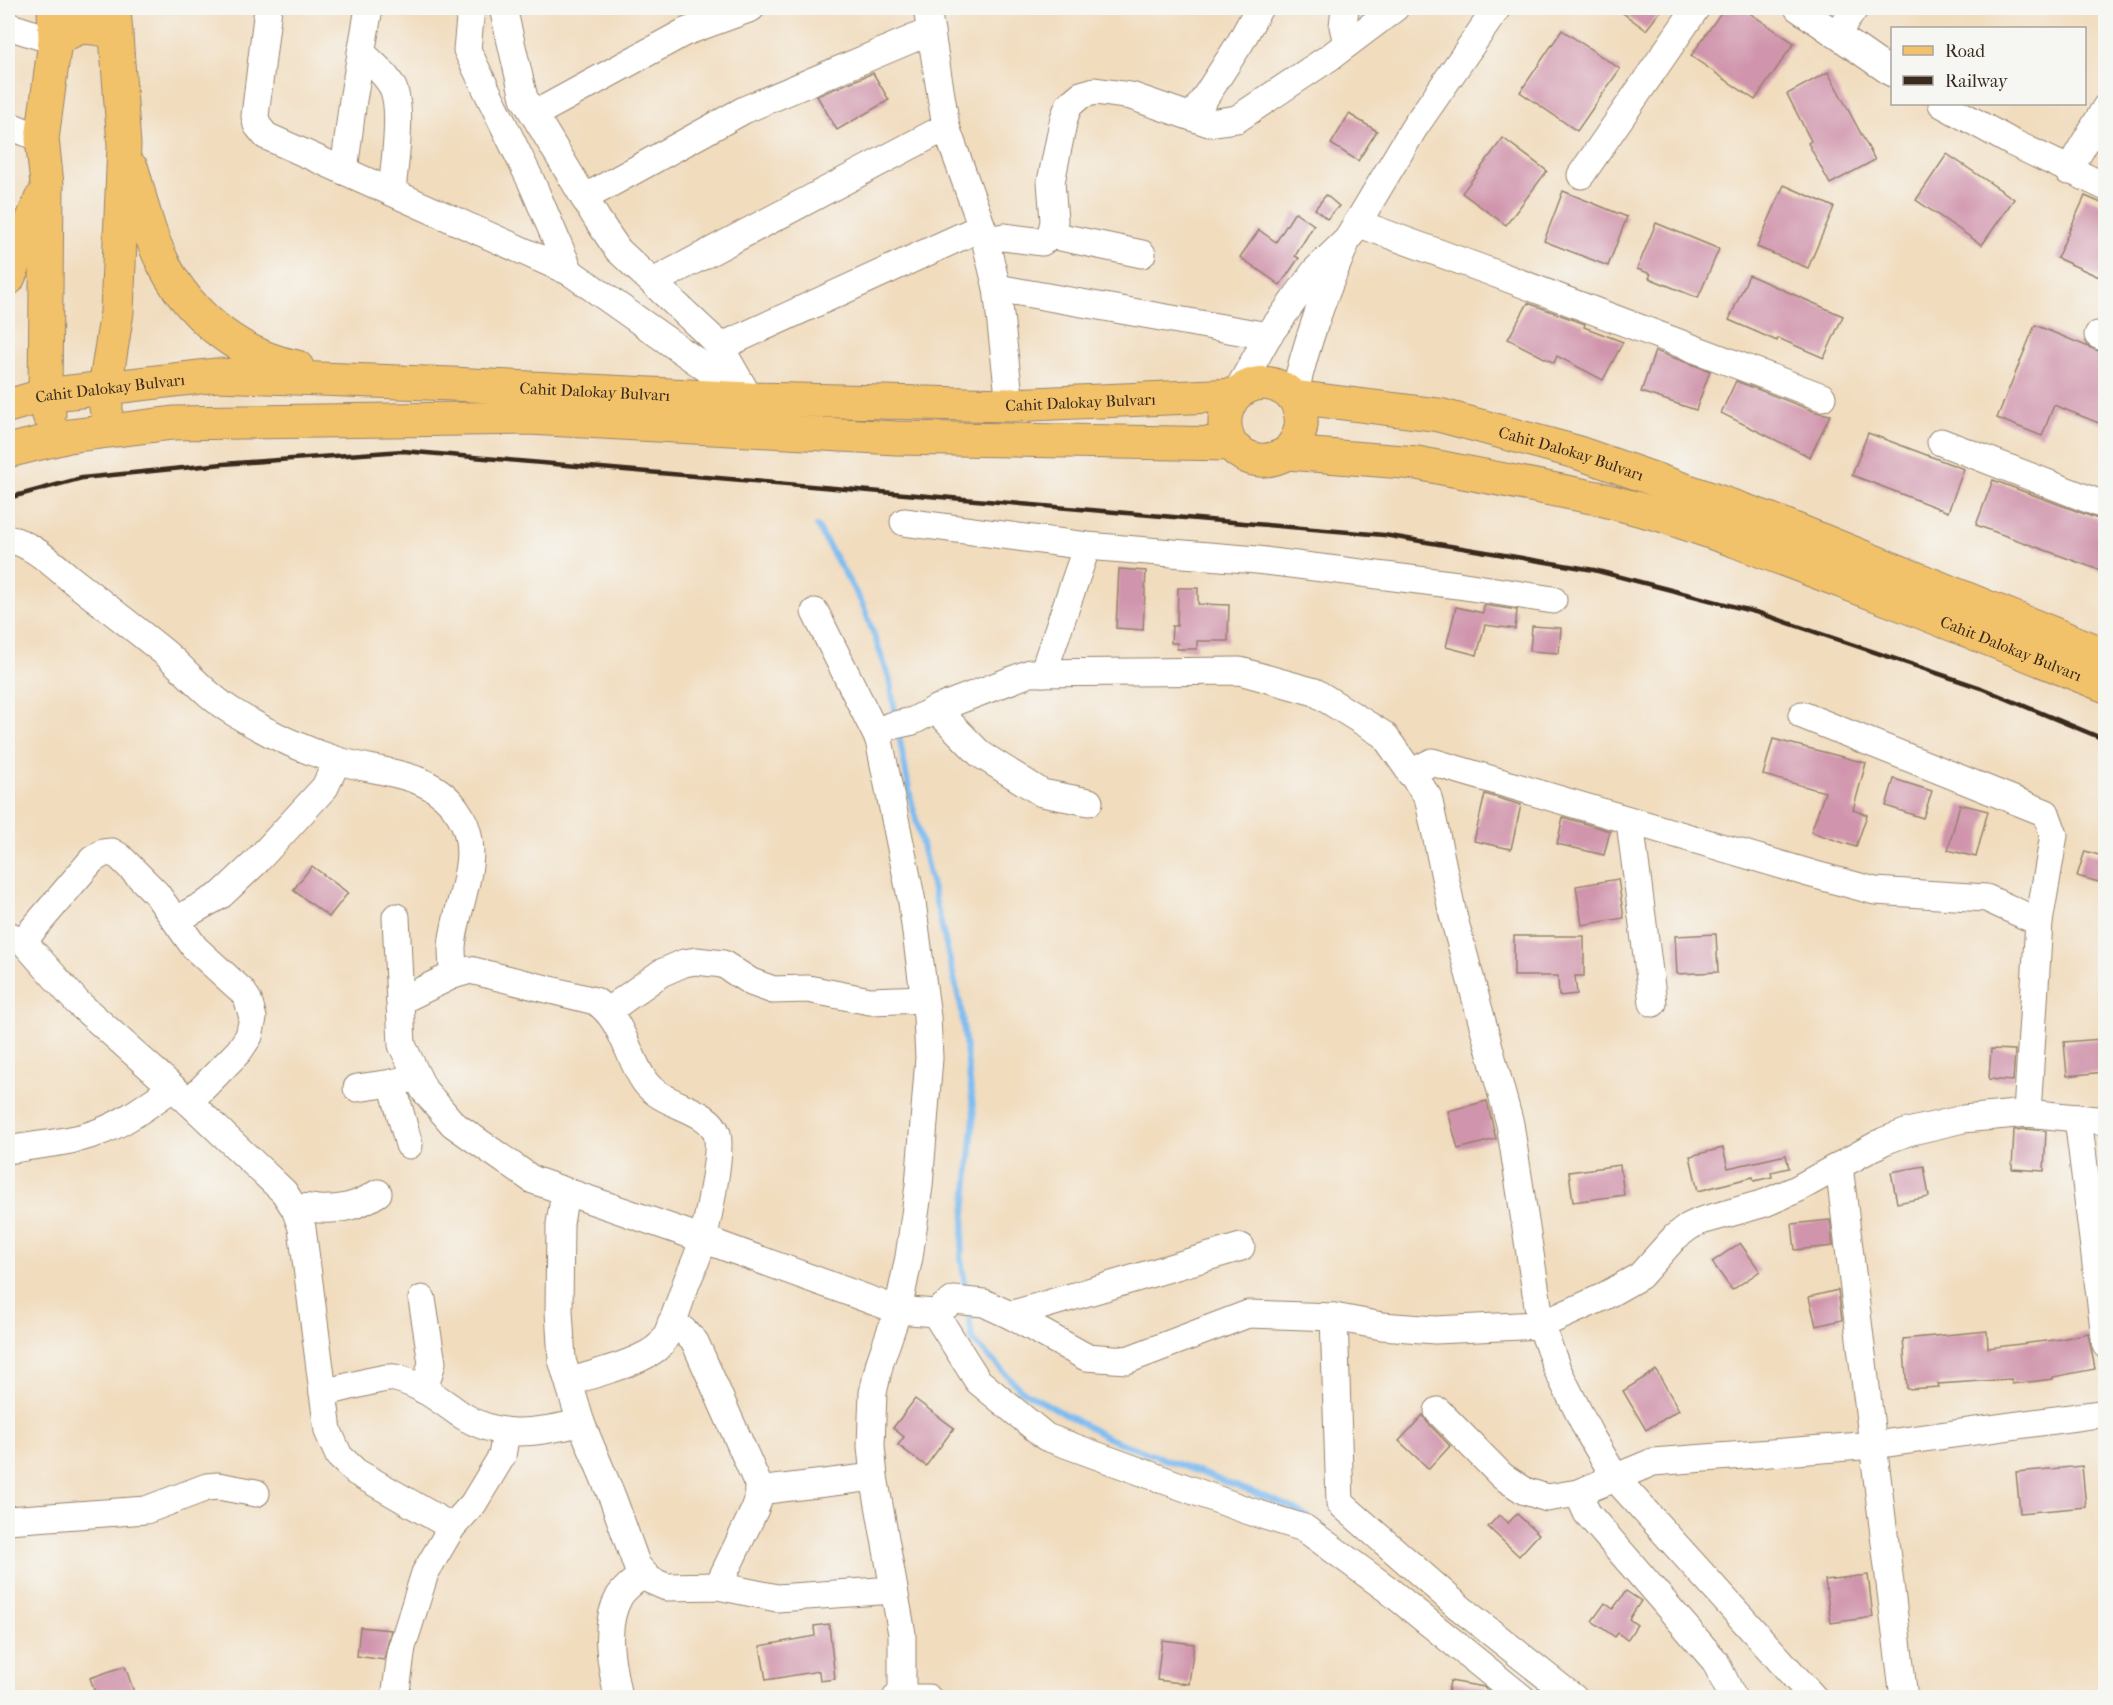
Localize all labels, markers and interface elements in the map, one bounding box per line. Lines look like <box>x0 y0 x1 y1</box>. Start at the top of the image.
legend <box>1891 27 2086 105</box>
text: Road <box>1945 41 1985 62</box>
text: Railway <box>1945 71 2009 92</box>
street label: Cahit Dalokay Bulvarı <box>33 370 186 407</box>
street label: Cahit Dalokay Bulvarı <box>519 378 671 405</box>
street label: Cahit Dalokay Bulvarı <box>1005 390 1157 415</box>
street label: Cahit Dalokay Bulvarı <box>1497 423 1646 485</box>
street label: Cahit Dalokay Bulvarı <box>1937 612 2085 685</box>

